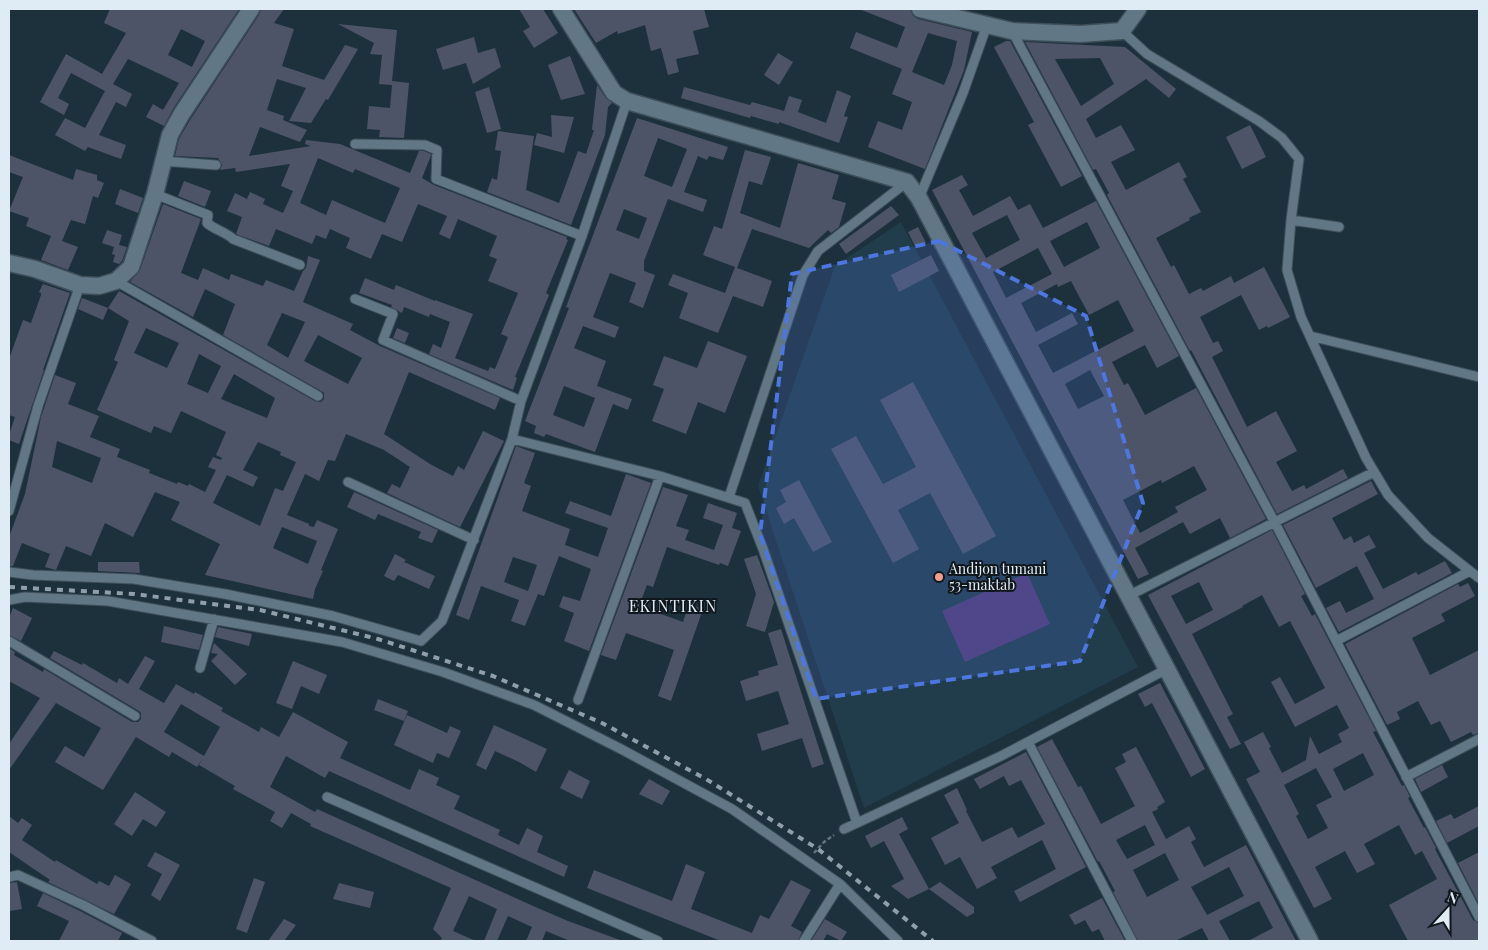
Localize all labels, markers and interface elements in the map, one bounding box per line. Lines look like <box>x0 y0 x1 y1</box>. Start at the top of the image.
place label: Andijon tumani 53-maktab <box>948 559 1046 594</box>
marker: Andijon tumani 53-maktab <box>933 571 945 583</box>
district label: EKINTIKIN <box>629 595 717 616</box>
north arrow <box>1423 885 1473 935</box>
text: N <box>1445 887 1461 908</box>

